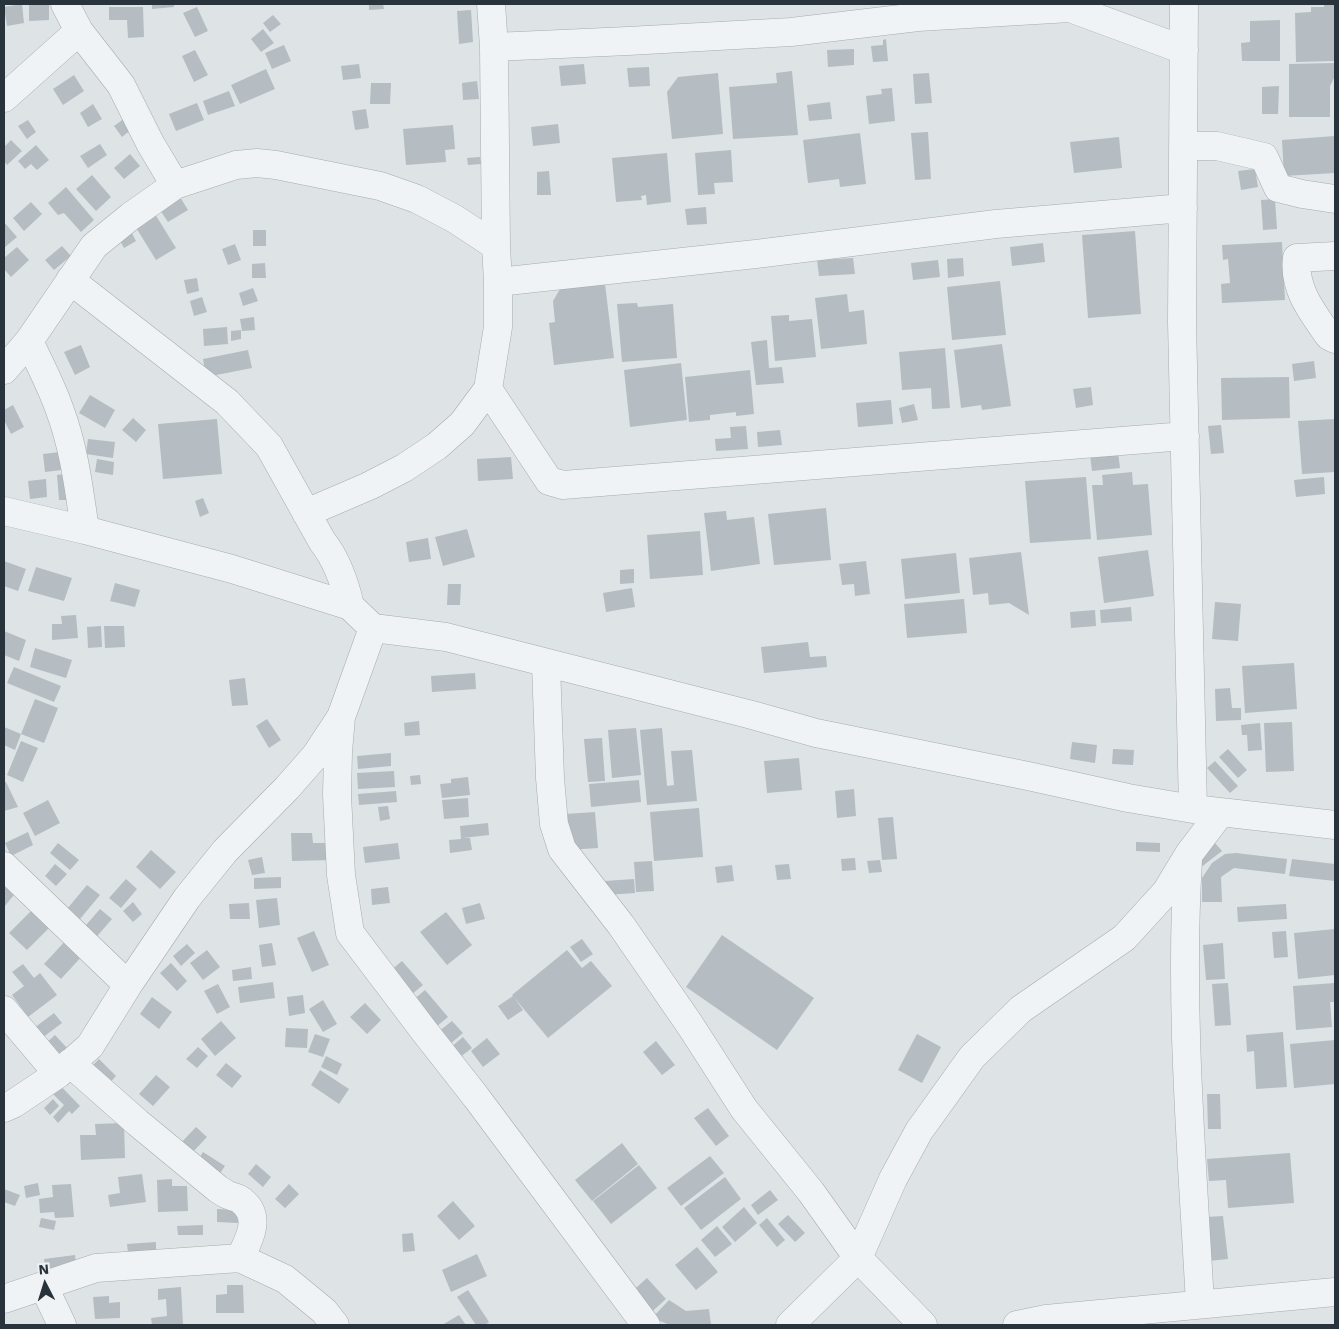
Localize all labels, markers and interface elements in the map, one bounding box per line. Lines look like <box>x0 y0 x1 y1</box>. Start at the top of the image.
north arrow <box>20 1259 70 1309</box>
text: N <box>38 1261 50 1277</box>

